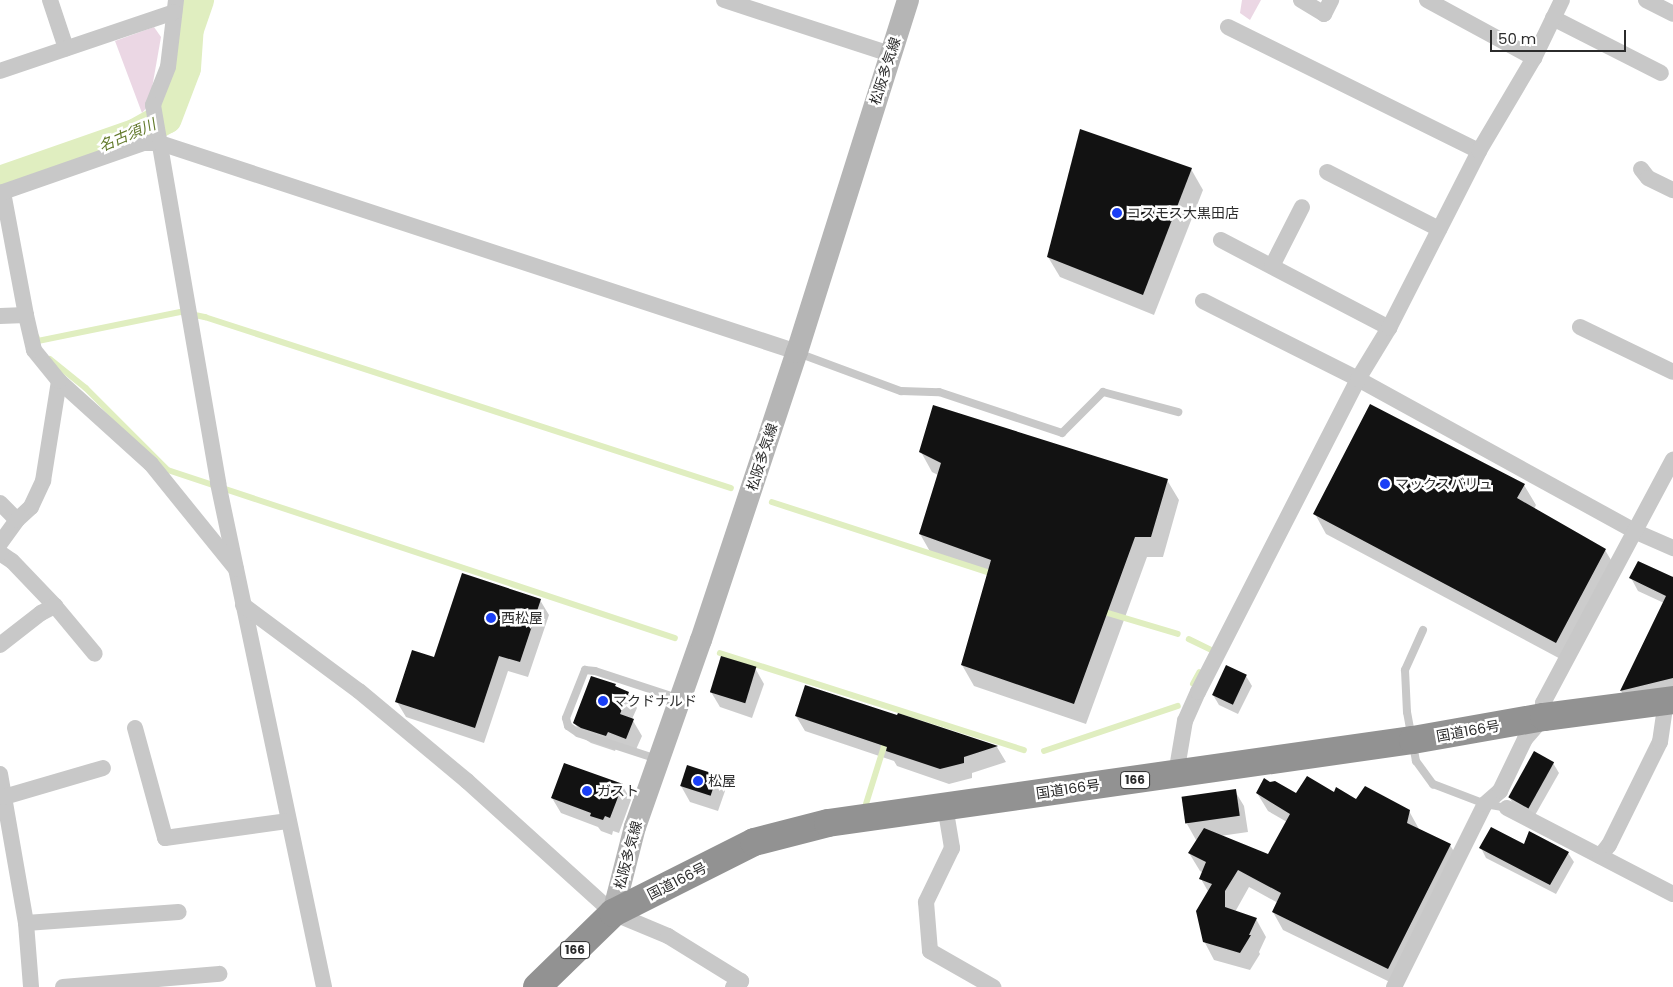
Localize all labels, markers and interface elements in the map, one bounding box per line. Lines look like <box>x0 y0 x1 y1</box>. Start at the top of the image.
scale bar <box>1493 20 1629 52</box>
text: 50 m <box>1498 28 1536 49</box>
street label: 松阪多気線 <box>866 35 904 107</box>
water label: 名古須川 <box>96 115 158 155</box>
place label: コスモス大黒田店 <box>1127 205 1239 221</box>
marker: コスモス大黒田店 <box>1111 207 1123 219</box>
street label: 松阪多気線 <box>743 421 781 493</box>
place label: マックスバリュ <box>1395 476 1493 492</box>
marker: マックスバリュ <box>1379 478 1391 490</box>
place label: 西松屋 <box>501 610 543 626</box>
marker: 西松屋 <box>485 612 497 624</box>
place label: マクドナルド <box>613 693 697 709</box>
marker: マクドナルド <box>597 695 609 707</box>
street label: 国道166号 <box>1435 717 1501 745</box>
road number: 166 <box>1120 770 1150 790</box>
place label: 松屋 <box>708 773 736 789</box>
marker: 松屋 <box>692 775 704 787</box>
street label: 国道166号 <box>1035 776 1101 802</box>
place label: ガスト <box>597 783 639 799</box>
marker: ガスト <box>581 785 593 797</box>
street label: 松阪多気線 <box>611 819 645 891</box>
street label: 国道166号 <box>645 859 709 903</box>
road number: 166 <box>560 940 590 960</box>

